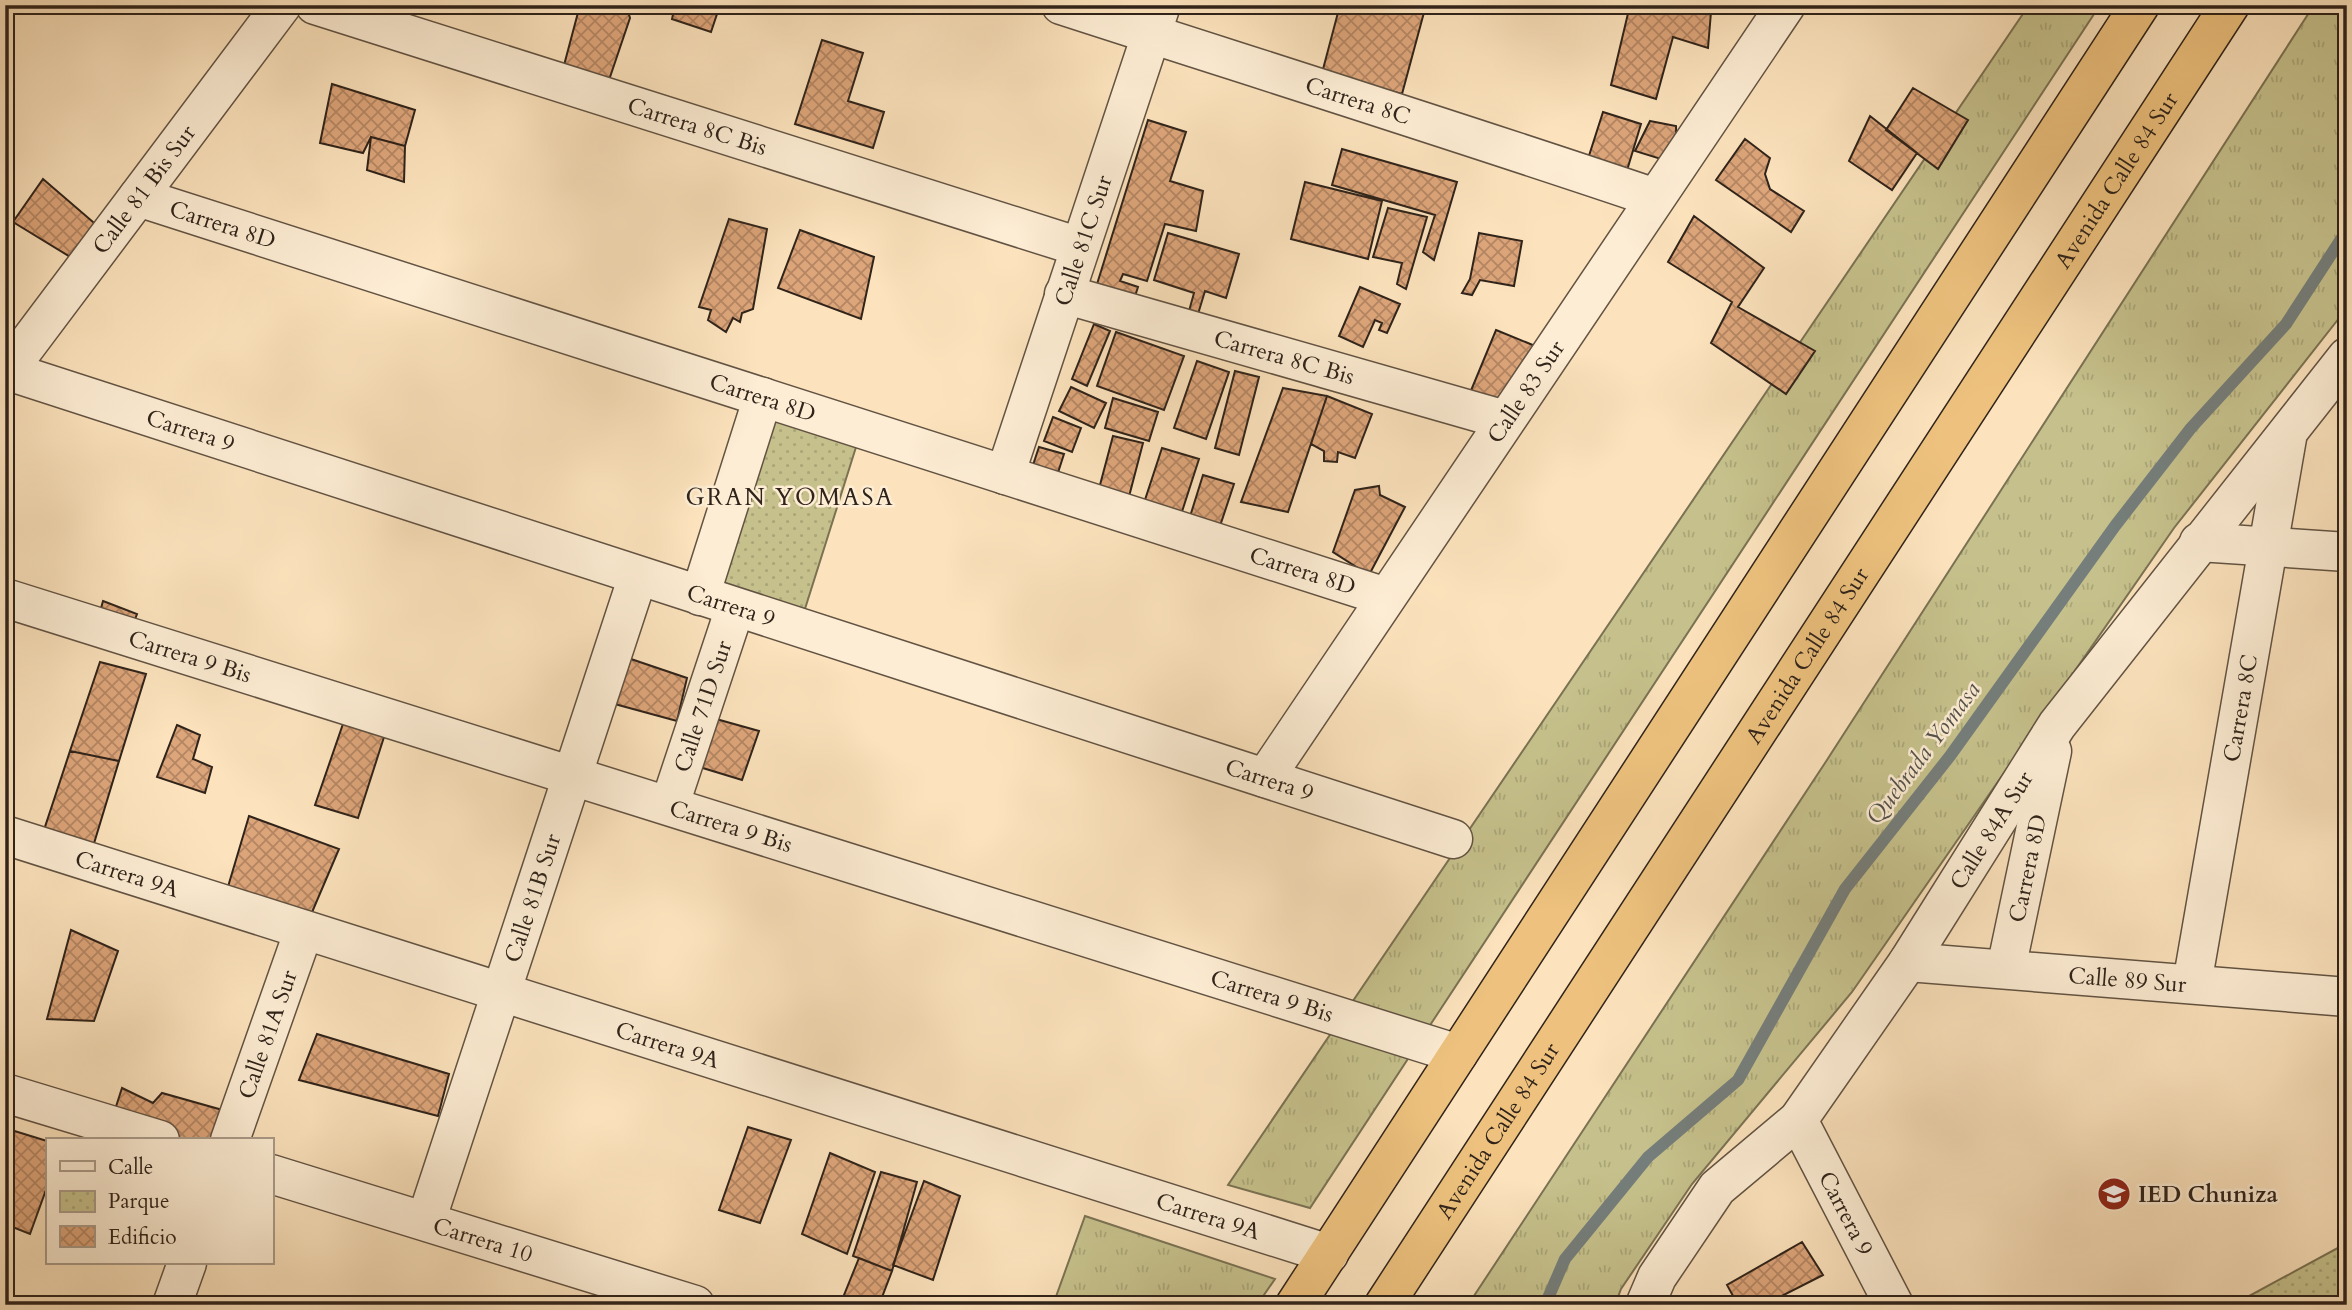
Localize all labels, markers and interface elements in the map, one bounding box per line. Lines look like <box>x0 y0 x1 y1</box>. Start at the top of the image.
street label: Carrera 8C <box>1301 69 1414 132</box>
street label: Avenida Calle 84 Sur <box>2048 86 2186 275</box>
street label: Carrera 8C Bis <box>624 90 771 163</box>
street label: Calle 81 Bis Sur <box>85 118 203 261</box>
street label: Calle 81C Sur <box>1047 171 1120 310</box>
street label: Carrera 8D <box>166 193 280 256</box>
street label: Carrera 8C Bis <box>1210 323 1358 392</box>
street label: Calle 83 Sur <box>1480 334 1572 450</box>
street label: Carrera 8D <box>706 366 820 429</box>
street label: Carrera 9 <box>142 402 239 459</box>
district label: GRAN YOMASA <box>685 481 895 514</box>
street label: Carrera 8D <box>1245 539 1359 602</box>
street label: Avenida Calle 84 Sur <box>1738 561 1876 750</box>
street label: Carrera 9 <box>683 577 779 634</box>
street label: Carrera 9 Bis <box>125 623 255 690</box>
street label: Calle 71D Sur <box>667 636 739 776</box>
street label: Carrera 8C <box>2216 652 2265 764</box>
water label: Quebrada Yomasa <box>1859 675 1988 832</box>
street label: Carrera 9 <box>1221 751 1317 809</box>
street label: Calle 84A Sur <box>1942 765 2041 895</box>
street label: Carrera 9 Bis <box>666 793 796 860</box>
street label: Carrera 8D <box>2001 811 2054 925</box>
street label: Calle 81B Sur <box>497 829 568 967</box>
street label: Carrera 9A <box>71 843 183 905</box>
street label: Calle 89 Sur <box>2067 960 2188 1000</box>
street label: Carrera 9 Bis <box>1207 962 1337 1030</box>
street label: Calle 81A Sur <box>231 965 305 1103</box>
street label: Carrera 9A <box>612 1014 724 1076</box>
street label: Avenida Calle 84 Sur <box>1429 1036 1567 1225</box>
legend <box>46 1138 273 1264</box>
text: Calle <box>108 1153 153 1182</box>
street label: Carrera 9 <box>1811 1166 1881 1261</box>
school or university icon: IED Chuniza <box>2095 1175 2133 1213</box>
place label: IED Chuniza <box>2138 1179 2278 1210</box>
street label: Carrera 9A <box>1152 1185 1265 1247</box>
text: Parque <box>108 1187 169 1216</box>
street label: Carrera 10 <box>429 1210 537 1270</box>
text: Edificio <box>108 1223 177 1252</box>

